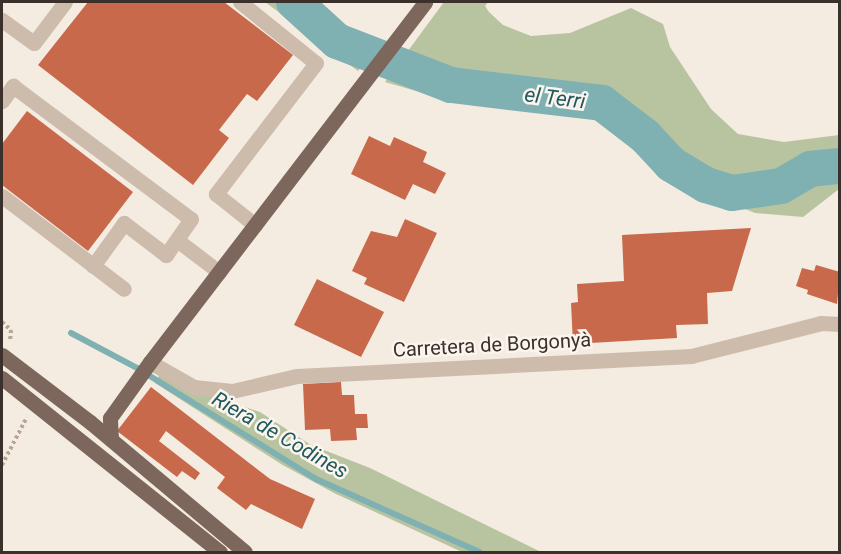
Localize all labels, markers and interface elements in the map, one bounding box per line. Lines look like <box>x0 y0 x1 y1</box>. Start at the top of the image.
water label: el Terri <box>523 82 587 114</box>
street label: Carretera de Borgonyà <box>392 328 592 362</box>
water label: Riera de Codines <box>208 386 352 484</box>

